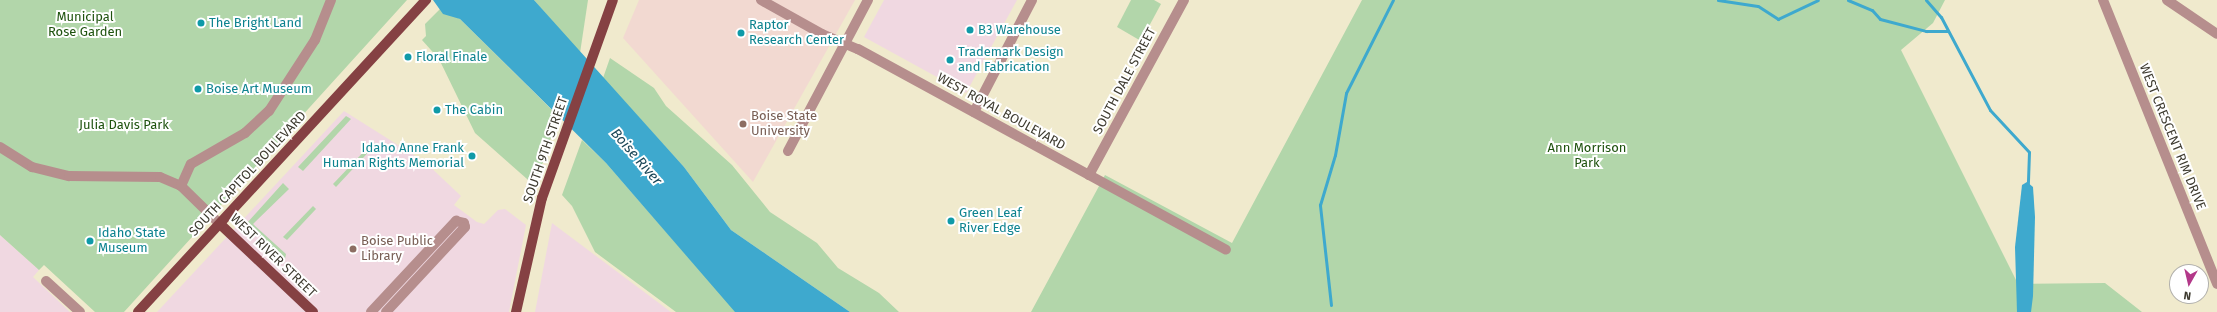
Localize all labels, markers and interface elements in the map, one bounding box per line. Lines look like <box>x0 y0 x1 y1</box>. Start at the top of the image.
park label: Municipal Rose Garden <box>48 10 122 41</box>
place label: The Bright Land <box>209 15 302 31</box>
marker: The Bright Land <box>196 18 206 28</box>
place label: Raptor Research Center <box>749 18 844 49</box>
place label: B3 Warehouse <box>978 22 1061 38</box>
marker: B3 Warehouse <box>965 25 975 35</box>
street label: SOUTH DALE STREET <box>1090 25 1160 137</box>
marker: Raptor Research Center <box>736 28 746 38</box>
place label: Trademark Design and Fabrication <box>958 45 1064 76</box>
place label: Floral Finale <box>416 49 487 65</box>
marker: Floral Finale <box>403 52 413 62</box>
marker: Trademark Design and Fabrication <box>945 55 955 65</box>
street label: WEST CRESCENT RIM DRIVE <box>2135 62 2209 212</box>
street label: WEST ROYAL BOULEVARD <box>934 70 1068 154</box>
place label: Boise Art Museum <box>206 81 312 97</box>
marker: Boise Art Museum <box>193 84 203 94</box>
street label: SOUTH 9TH STREET <box>521 95 571 205</box>
place label: The Cabin <box>445 102 503 118</box>
marker: The Cabin <box>432 105 442 115</box>
street label: SOUTH CAPITOL BOULEVARD <box>186 108 310 240</box>
place label: Boise State University <box>751 109 817 140</box>
park label: Julia Davis Park <box>79 117 169 133</box>
marker: Boise State University <box>738 119 748 129</box>
water label: Boise River <box>607 125 665 189</box>
place label: Idaho Anne Frank Human Rights Memorial <box>323 141 464 172</box>
park label: Ann Morrison Park <box>1548 141 1626 172</box>
marker: Idaho Anne Frank Human Rights Memorial <box>467 151 477 161</box>
place label: Green Leaf River Edge <box>959 206 1022 237</box>
street label: WEST RIVER STREET <box>227 211 319 301</box>
marker: Green Leaf River Edge <box>946 216 956 226</box>
place label: Idaho State Museum <box>98 226 166 257</box>
place label: Boise Public Library <box>361 234 433 265</box>
marker: Idaho State Museum <box>85 236 95 246</box>
marker: Boise Public Library <box>348 244 358 254</box>
north arrow <box>2169 264 2209 304</box>
text: N <box>2183 288 2192 302</box>

